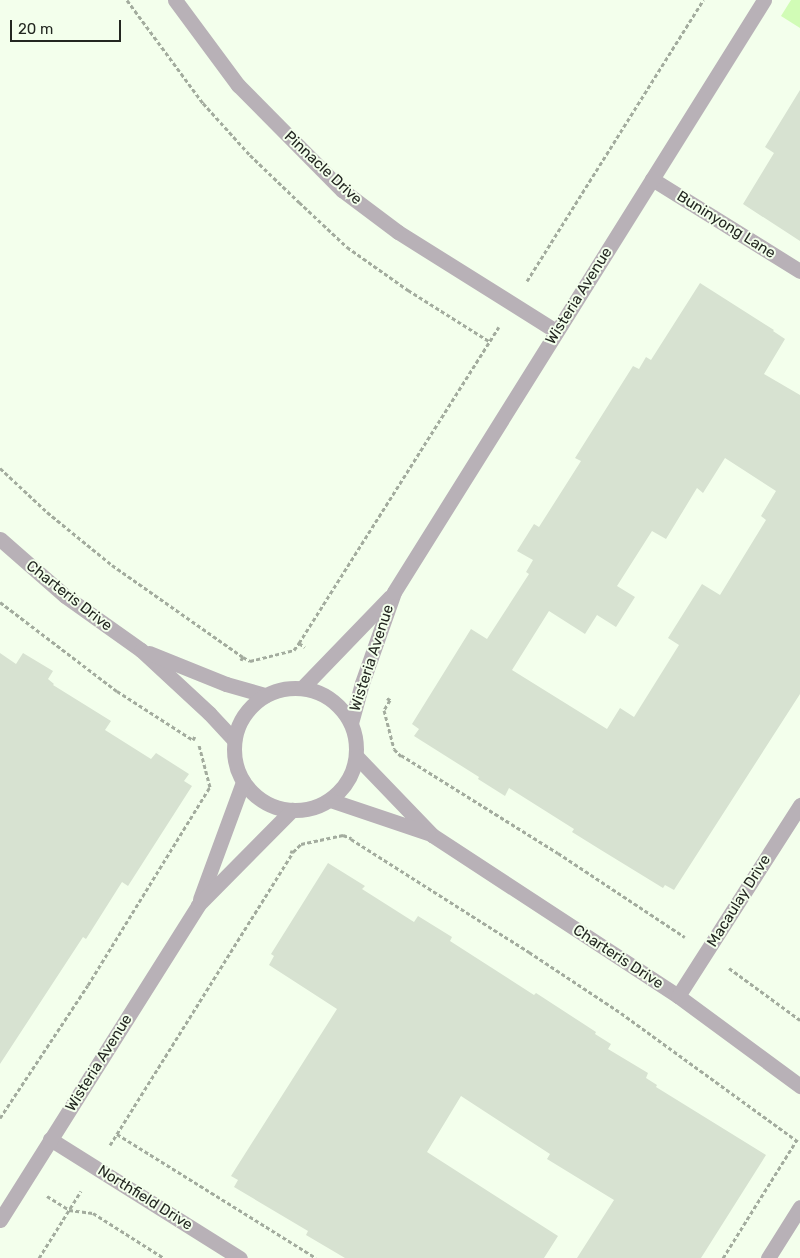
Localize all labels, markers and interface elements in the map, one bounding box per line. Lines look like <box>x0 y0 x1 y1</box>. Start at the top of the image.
scale bar <box>12 10 124 42</box>
text: 20 m <box>18 20 53 38</box>
street label: Pinnacle Drive <box>280 127 366 209</box>
street label: Buninyong Lane <box>673 187 779 263</box>
street label: Wisteria Avenue <box>542 244 616 348</box>
street label: Charteris Drive <box>22 557 116 635</box>
street label: Wisteria Avenue <box>346 602 398 714</box>
street label: Macaulay Drive <box>703 851 775 951</box>
street label: Charteris Drive <box>569 921 667 993</box>
street label: Wisteria Avenue <box>62 1011 136 1115</box>
street label: Northfield Drive <box>94 1162 196 1234</box>

